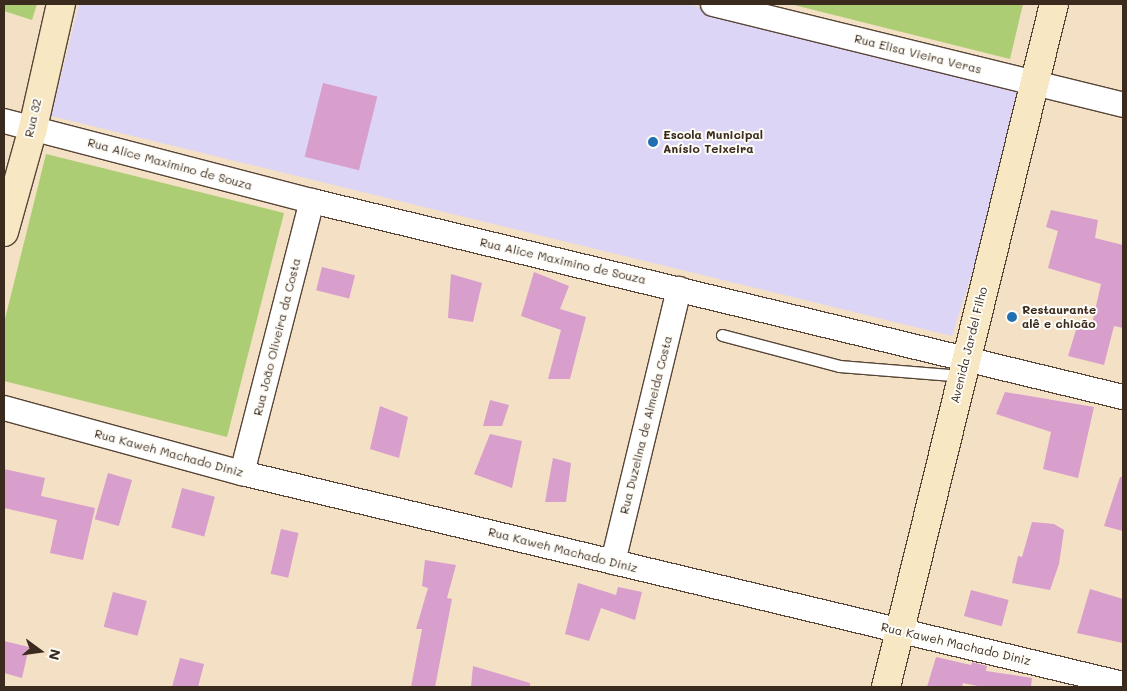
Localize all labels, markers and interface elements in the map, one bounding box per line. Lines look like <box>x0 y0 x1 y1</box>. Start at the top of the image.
street label: Rua Elisa Vieira Veras <box>853 31 983 77</box>
street label: Rua 32 <box>22 97 44 139</box>
place label: Escola Municipal Anísio Teixeira <box>663 128 763 156</box>
street label: Rua Alice Maximino de Souza <box>86 135 254 193</box>
marker: Escola Municipal Anísio Teixeira <box>647 136 659 148</box>
street label: Rua Alice Maximino de Souza <box>479 235 647 287</box>
street label: Rua João Oliveira da Costa <box>250 257 304 417</box>
street label: Avenida Jardel Filho <box>948 285 990 405</box>
place label: Restaurante alê e chicão <box>1022 303 1096 331</box>
marker: Restaurante alê e chicão <box>1006 311 1018 323</box>
street label: Rua Duzelina de Almeida Costa <box>617 334 675 516</box>
street label: Rua Kaweh Machado Diniz <box>93 426 245 480</box>
street label: Rua Kaweh Machado Diniz <box>487 524 639 576</box>
street label: Rua Kaweh Machado Diniz <box>880 620 1032 668</box>
north arrow <box>15 626 65 676</box>
text: N <box>45 647 66 662</box>

